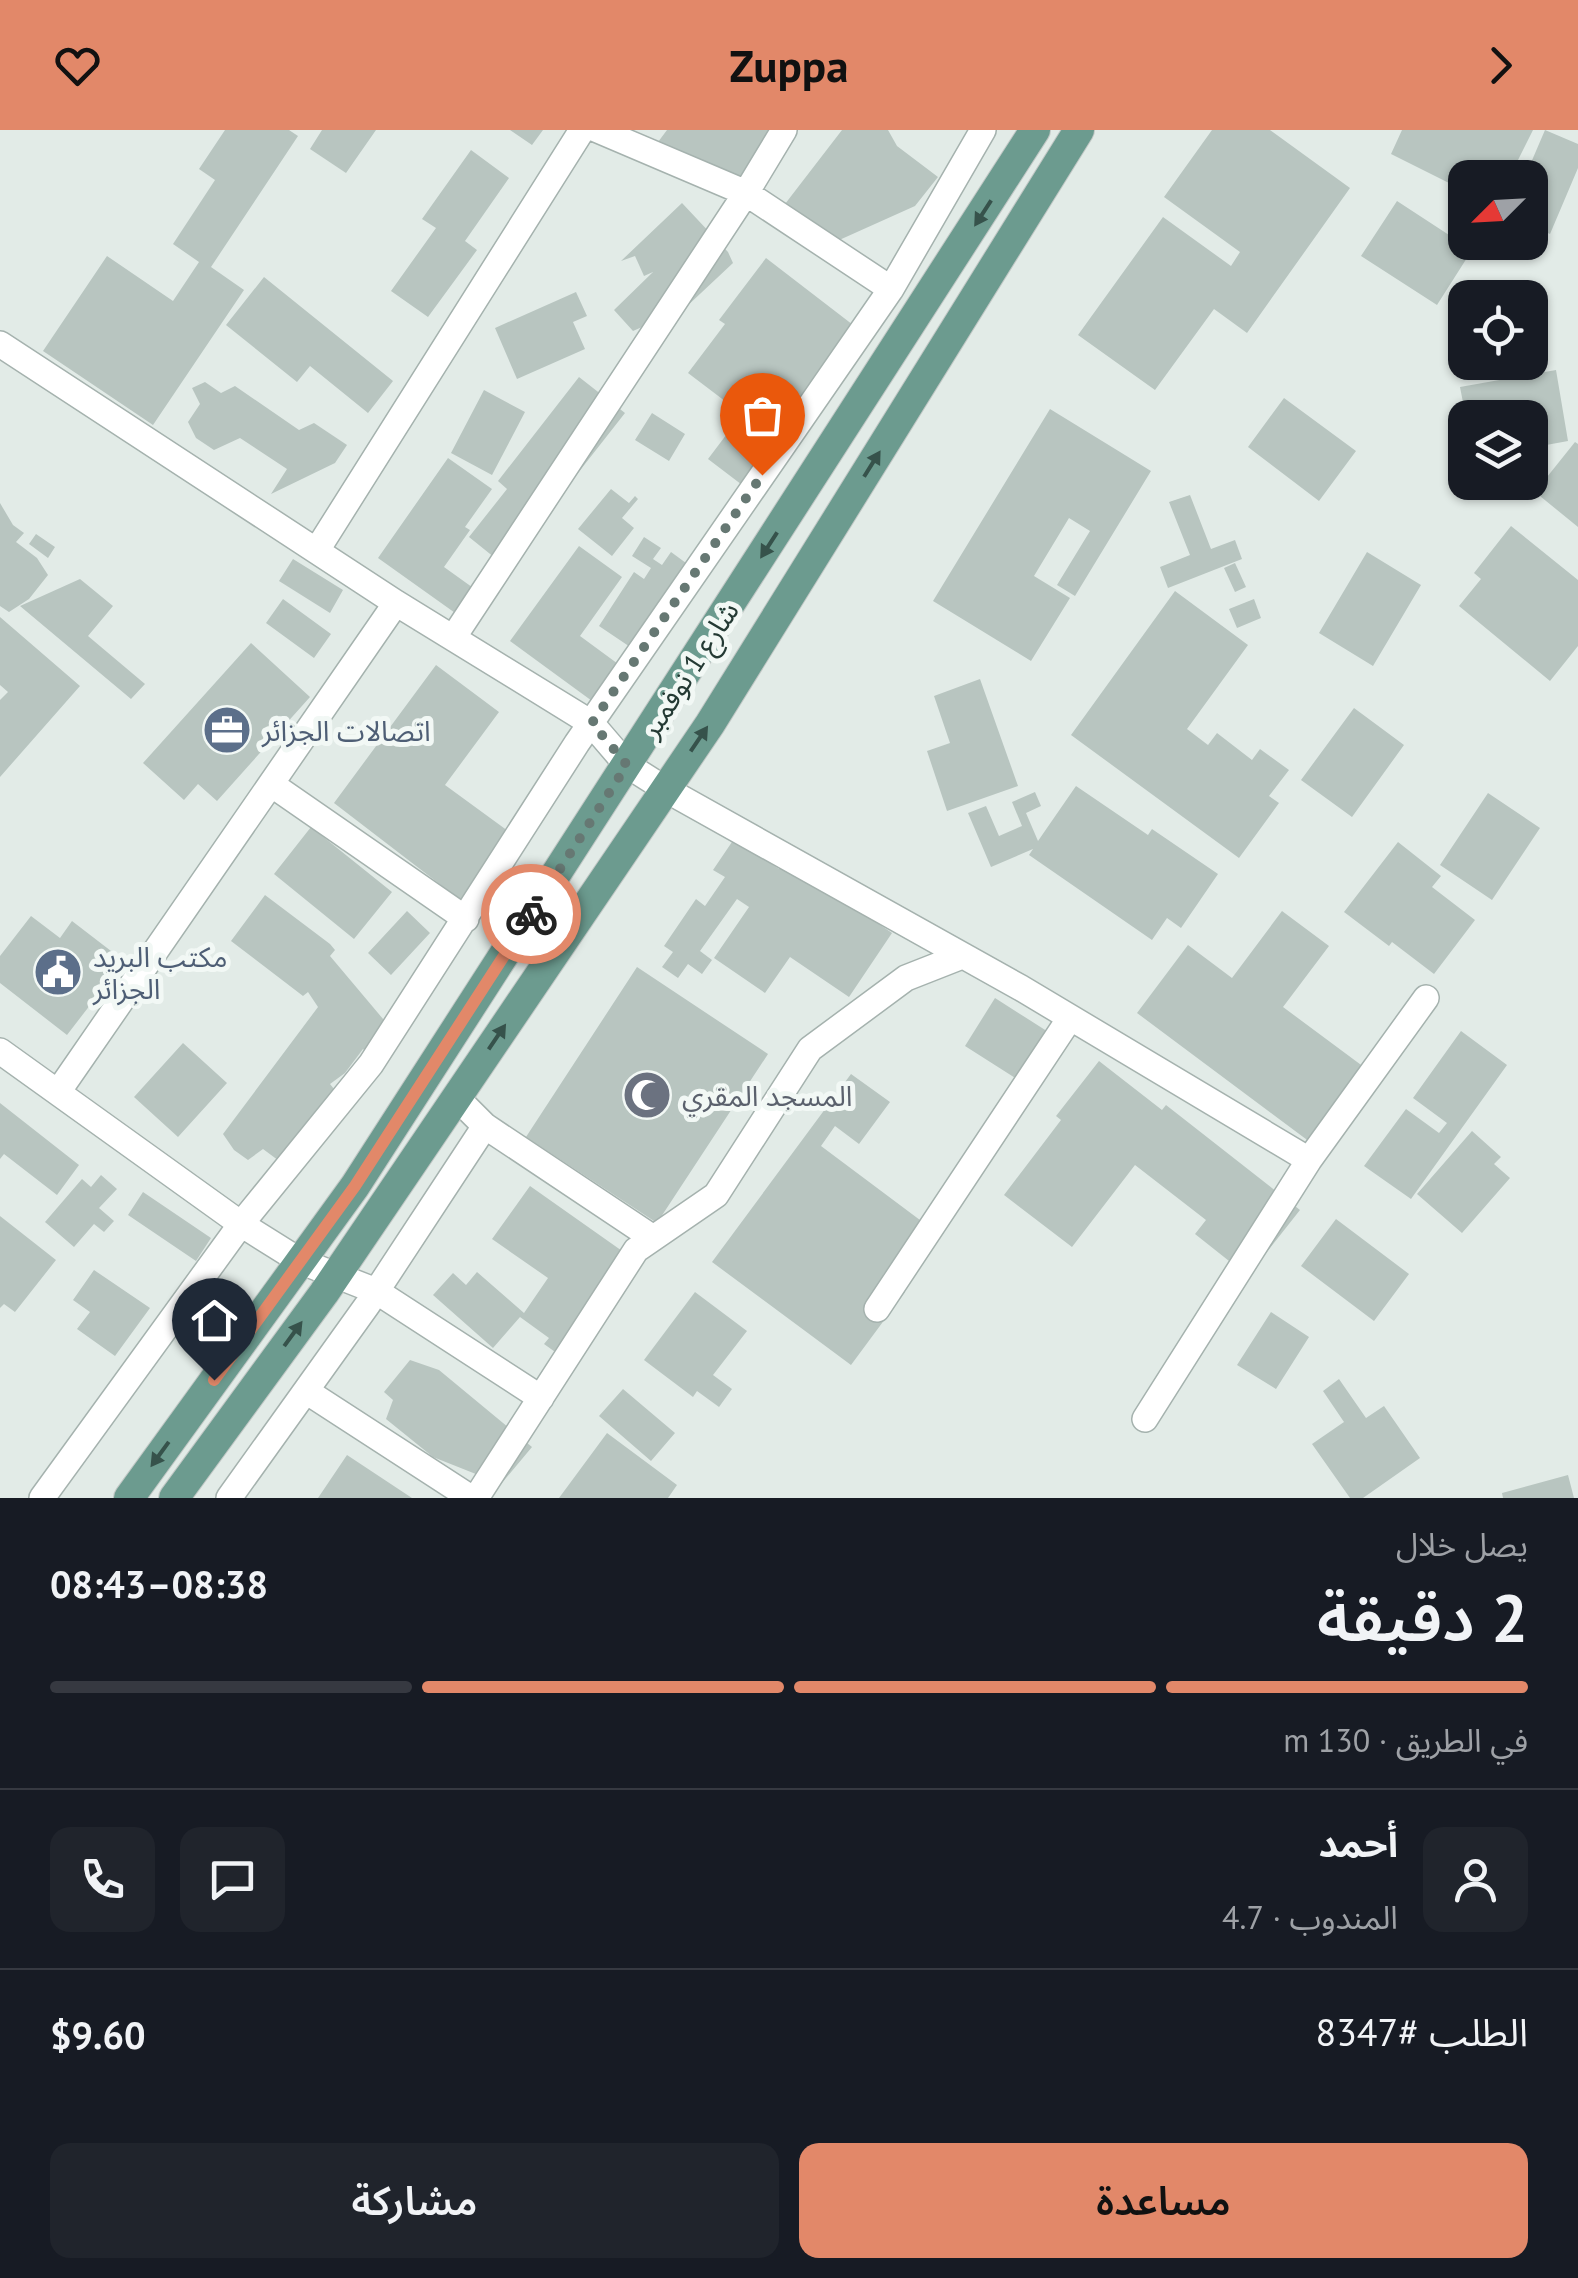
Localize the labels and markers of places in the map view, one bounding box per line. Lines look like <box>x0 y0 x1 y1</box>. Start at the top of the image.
pin <box>720 373 805 476</box>
office icon: اتصالات الجزائر <box>201 704 253 756</box>
place label: اتصالات الجزائر <box>261 712 431 749</box>
place label: مكتب البريد الجزائر <box>92 938 228 1007</box>
public building icon: مكتب البريد الجزائر <box>32 946 84 998</box>
mosque icon: المسجد المقري <box>621 1069 673 1121</box>
place label: المسجد المقري <box>682 1077 853 1117</box>
pin <box>172 1278 257 1381</box>

